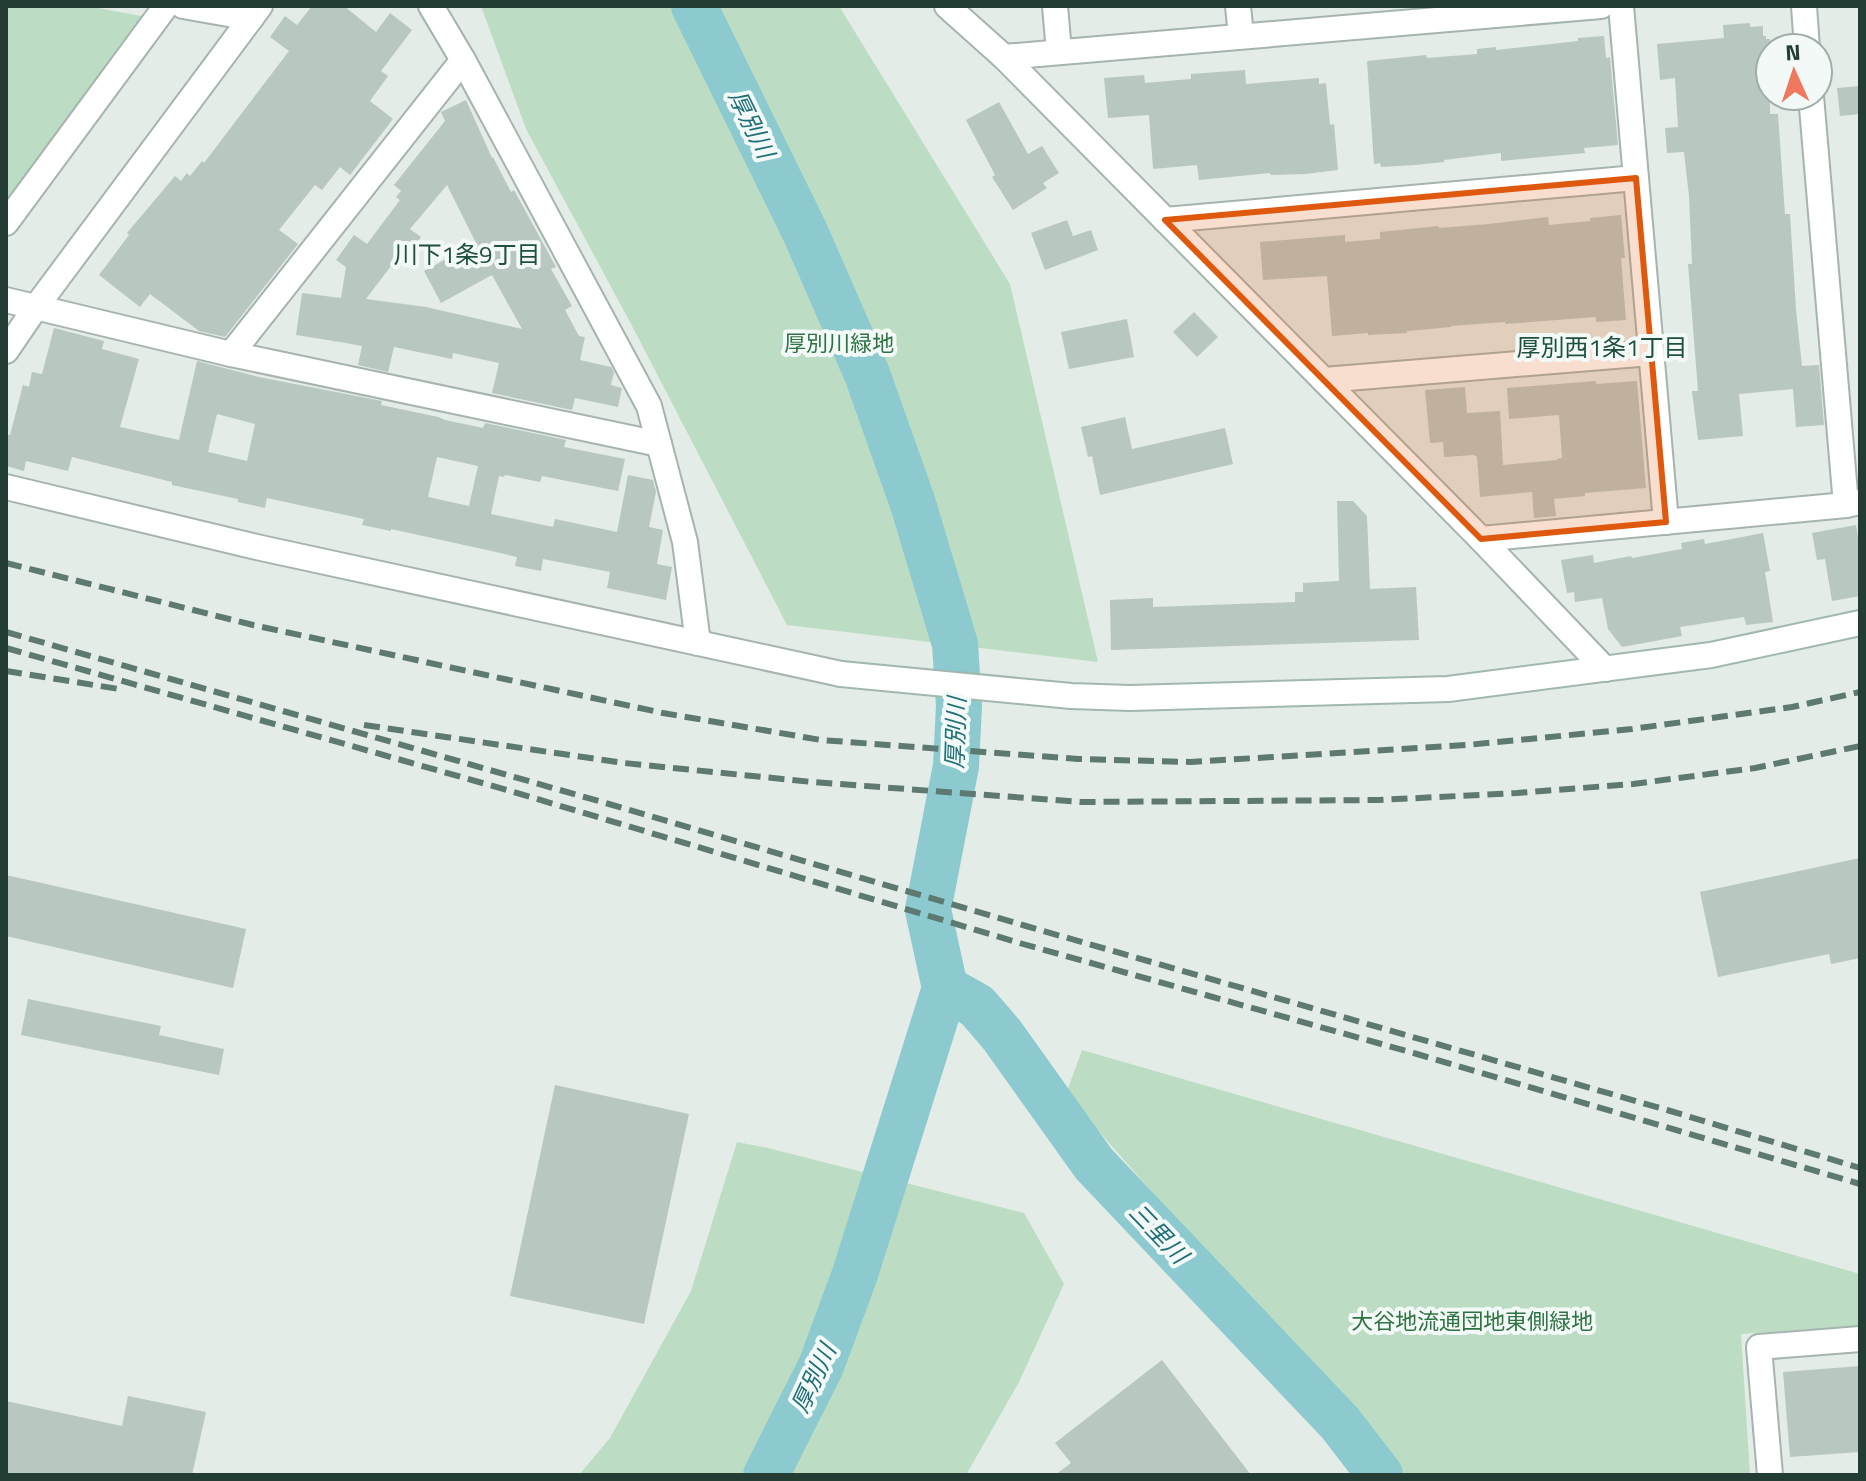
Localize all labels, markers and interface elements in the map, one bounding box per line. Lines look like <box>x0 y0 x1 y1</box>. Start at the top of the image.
north arrow <box>1754 32 1834 112</box>
text: N <box>1784 35 1801 69</box>
water label: 厚別川 <box>720 84 785 167</box>
district label: 川下1条9丁目 <box>394 236 540 272</box>
park label: 厚別川緑地 <box>784 326 894 360</box>
district label: 厚別西1条1丁目 <box>1517 329 1687 365</box>
water label: 厚別川 <box>936 693 974 770</box>
water label: 三里川 <box>1121 1195 1199 1274</box>
park label: 大谷地流通団地東側緑地 <box>1351 1304 1593 1338</box>
water label: 厚別川 <box>781 1335 846 1418</box>

